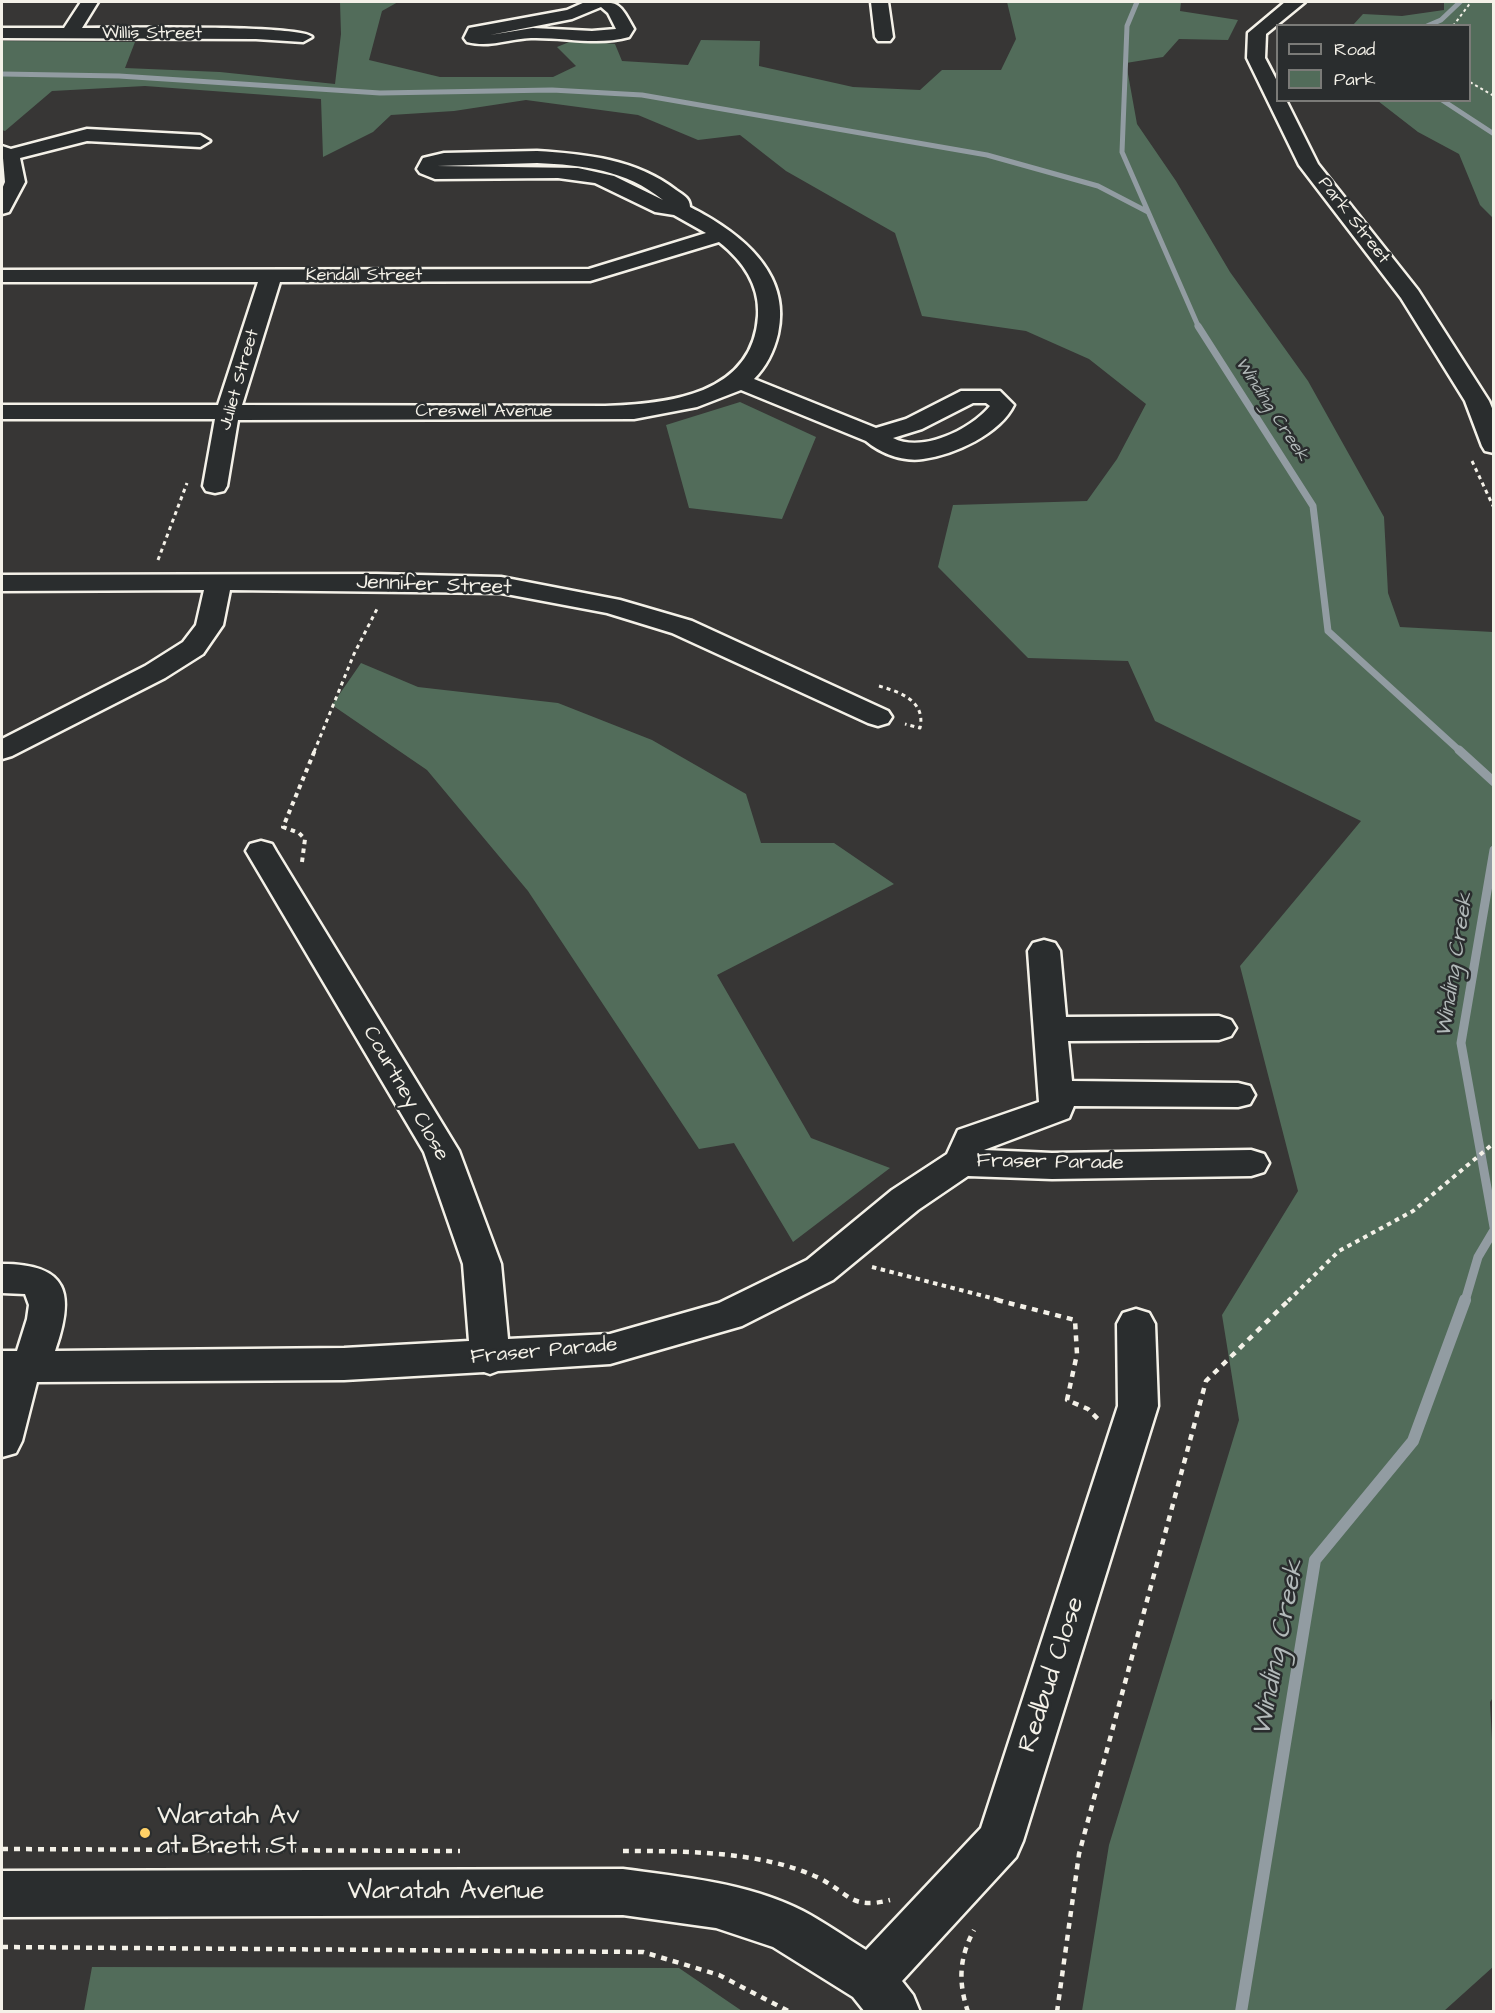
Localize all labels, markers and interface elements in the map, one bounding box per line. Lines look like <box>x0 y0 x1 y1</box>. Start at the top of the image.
street label: Willis Street <box>102 23 202 45</box>
legend <box>1276 24 1471 102</box>
text: Road <box>1334 37 1375 62</box>
text: Park <box>1334 67 1376 92</box>
street label: Park Street <box>1312 173 1394 269</box>
street label: Kendall Street <box>306 265 422 287</box>
street label: Juliet Street <box>215 327 265 433</box>
water label: Winding Creek <box>1229 354 1313 466</box>
street label: Creswell Avenue <box>415 401 553 423</box>
street label: Jennifer Street <box>356 571 512 601</box>
water label: Winding Creek <box>1432 891 1480 1039</box>
street label: Courtney Close <box>356 1022 454 1166</box>
street label: Fraser Parade <box>976 1149 1124 1177</box>
street label: Fraser Parade <box>470 1333 618 1371</box>
water label: Winding Creek <box>1247 1557 1313 1739</box>
street label: Redbud Close <box>1013 1593 1093 1757</box>
place label: Waratah Av at Brett St <box>157 1802 299 1864</box>
marker: Waratah Av at Brett St <box>138 1826 152 1840</box>
street label: Waratah Avenue <box>348 1877 544 1909</box>

